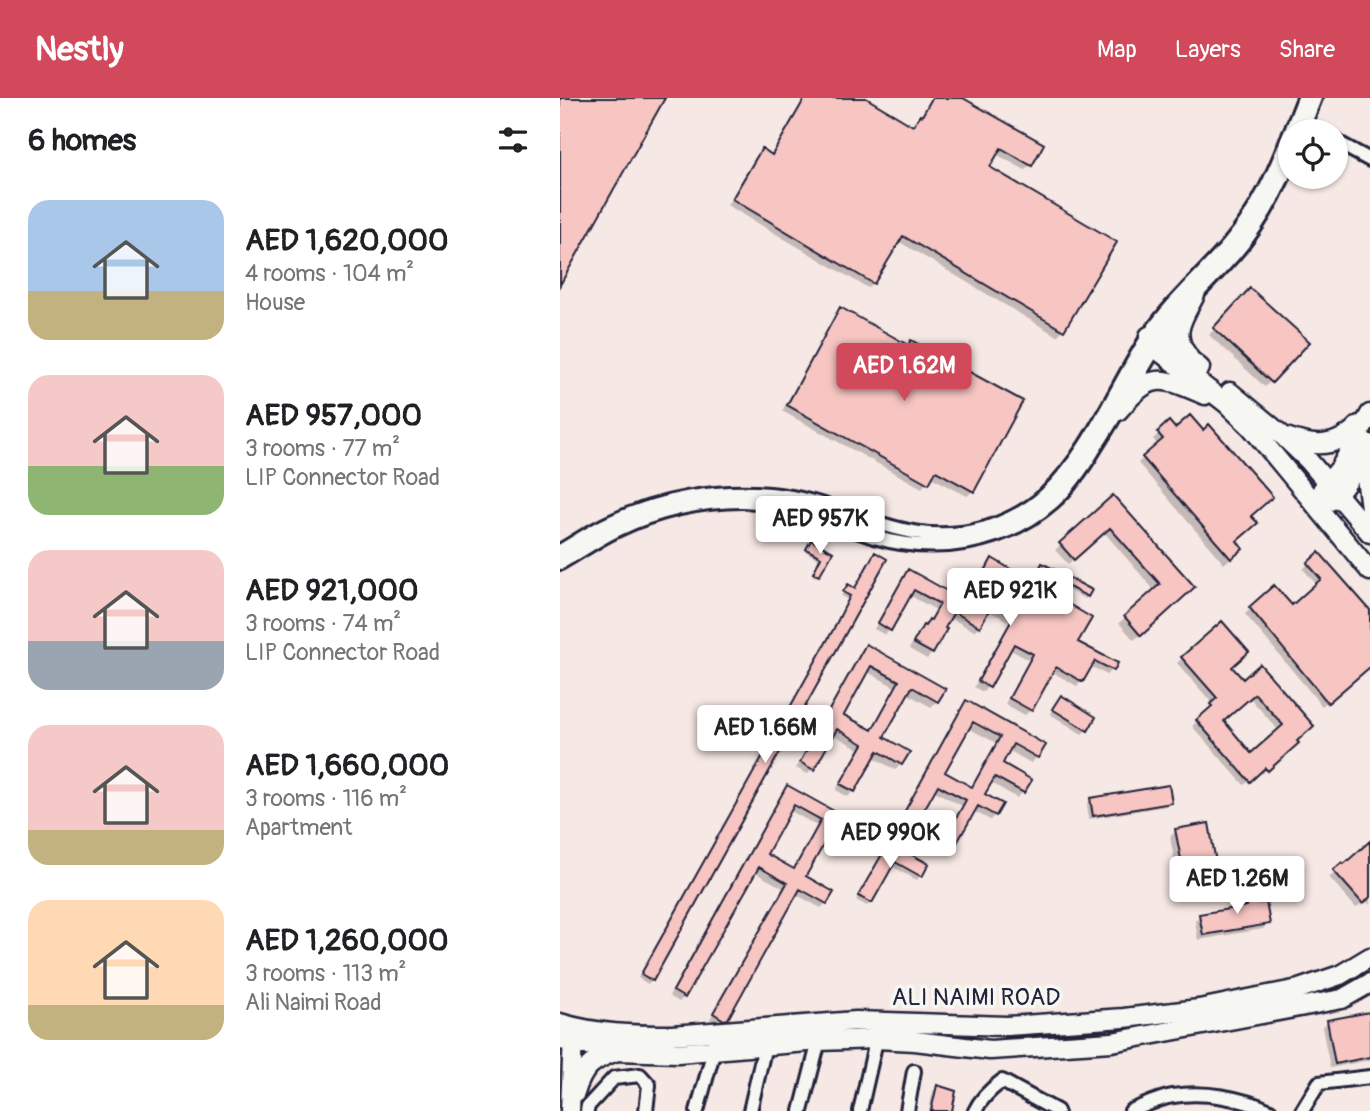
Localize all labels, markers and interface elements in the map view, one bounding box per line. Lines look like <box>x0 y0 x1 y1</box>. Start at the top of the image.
text: Nestly <box>35 29 124 70</box>
text: Map <box>1097 35 1137 64</box>
text: Layers <box>1175 35 1241 64</box>
text: Share <box>1279 35 1335 64</box>
map controls <box>1278 119 1348 189</box>
button: locate <box>1278 119 1348 189</box>
icon: filters <box>494 121 532 159</box>
text: 6 homes <box>28 122 136 159</box>
text: AED 1,620,000 <box>245 222 449 259</box>
icon: home <box>84 228 168 312</box>
text: 4 rooms · 104 m² <box>245 259 414 288</box>
text: House <box>245 288 305 317</box>
pin: AED 1.62M <box>824 344 984 403</box>
text: AED 1.62M <box>852 351 956 380</box>
text: AED 957,000 <box>245 397 422 434</box>
icon: home <box>84 403 168 487</box>
text: 3 rooms · 77 m² <box>245 434 400 463</box>
text: LIP Connector Road <box>245 463 440 492</box>
pin: AED 957K <box>748 496 892 556</box>
text: AED 957K <box>772 504 868 533</box>
pin: AED 921K <box>938 568 1082 628</box>
text: AED 921,000 <box>245 572 418 609</box>
text: AED 921K <box>963 576 1057 605</box>
icon: home <box>84 578 168 662</box>
text: 3 rooms · 74 m² <box>245 609 401 638</box>
text: LIP Connector Road <box>245 638 440 667</box>
pin: AED 1.66M <box>685 706 845 765</box>
text: AED 1.66M <box>713 713 817 742</box>
text: AED 1,660,000 <box>245 747 449 784</box>
icon: home <box>84 753 168 837</box>
text: 3 rooms · 116 m² <box>245 784 407 813</box>
pin: AED 990K <box>818 810 962 870</box>
text: Apartment <box>245 813 352 842</box>
text: AED 990K <box>840 818 940 847</box>
pin: AED 1.26M <box>1157 856 1317 916</box>
text: AED 1.26M <box>1185 864 1289 893</box>
text: AED 1,260,000 <box>245 922 449 959</box>
icon: home <box>84 928 168 1012</box>
text: 3 rooms · 113 m² <box>245 959 406 988</box>
street label: ALI NAIMI ROAD <box>892 983 1060 1012</box>
text: Ali Naimi Road <box>245 988 381 1017</box>

